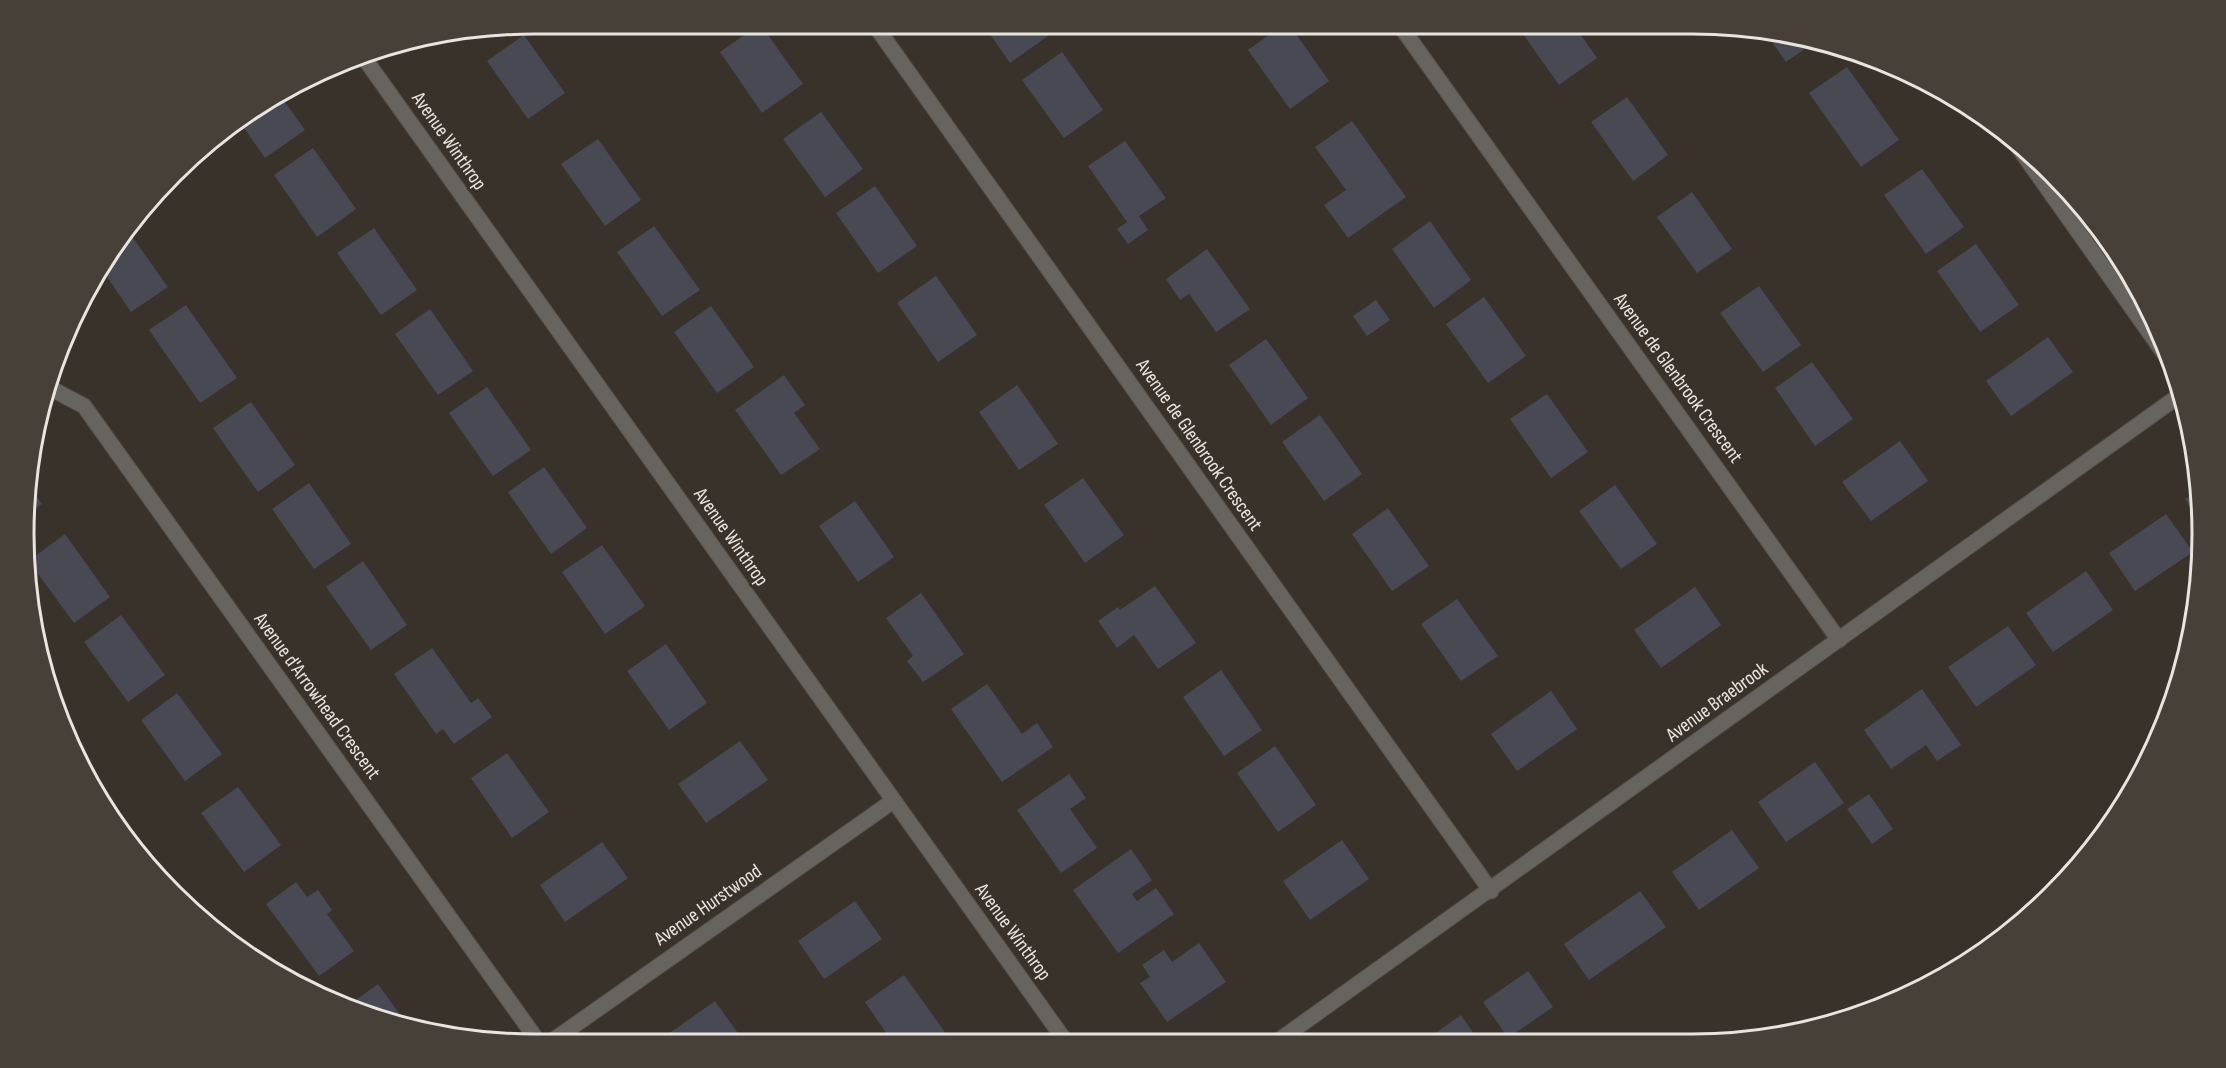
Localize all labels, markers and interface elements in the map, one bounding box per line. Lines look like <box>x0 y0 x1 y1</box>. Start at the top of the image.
street label: Avenue Winthrop <box>406 87 492 195</box>
street label: Avenue de Glenbrook Crescent <box>1608 288 1748 468</box>
street label: Avenue de Glenbrook Crescent <box>1130 354 1267 535</box>
street label: Avenue Winthrop <box>688 483 774 591</box>
street label: Avenue d'Arrowhead Crescent <box>248 607 385 784</box>
street label: Avenue Braebrook <box>1661 657 1773 748</box>
street label: Avenue Hurstwood <box>649 859 766 951</box>
street label: Avenue Winthrop <box>969 878 1056 985</box>

